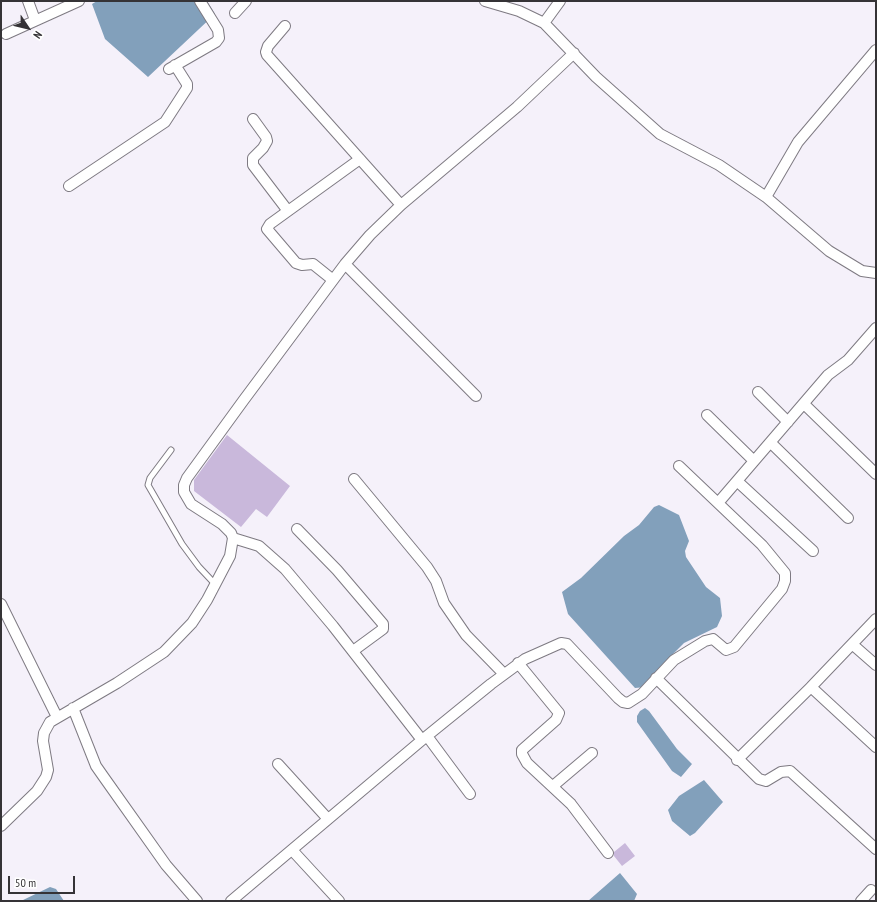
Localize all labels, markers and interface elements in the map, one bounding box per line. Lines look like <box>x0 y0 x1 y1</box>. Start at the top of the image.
north arrow <box>8 8 48 48</box>
text: N <box>30 28 45 41</box>
scale bar <box>10 868 77 894</box>
text: 50 m <box>15 875 36 890</box>

